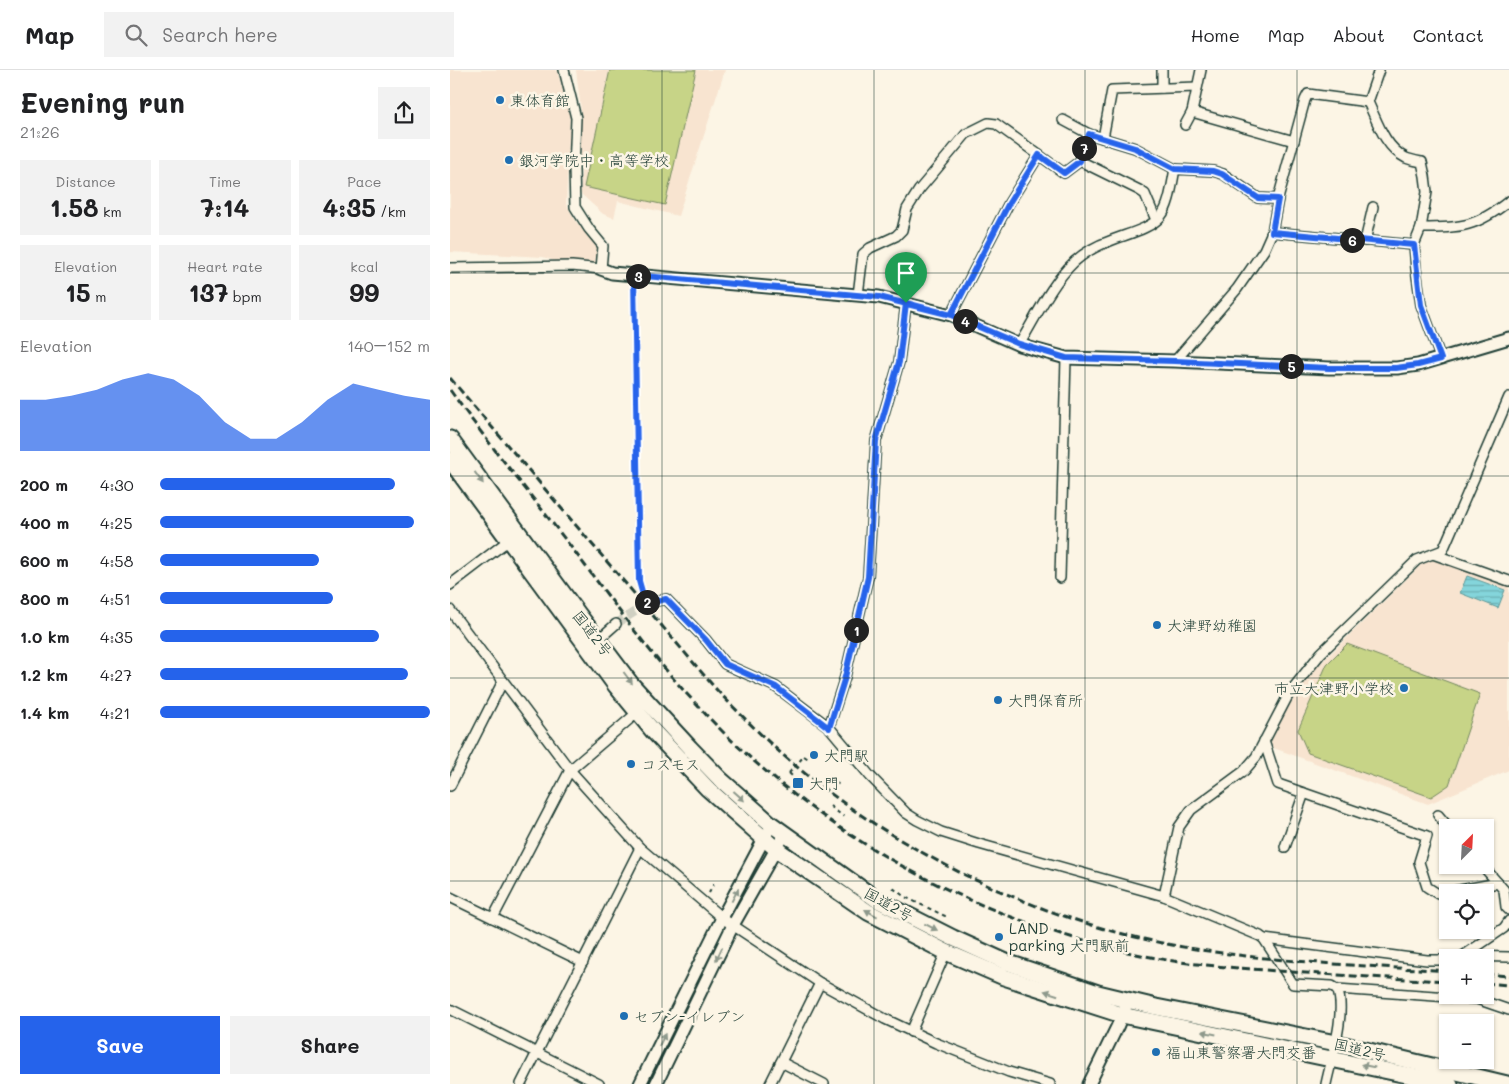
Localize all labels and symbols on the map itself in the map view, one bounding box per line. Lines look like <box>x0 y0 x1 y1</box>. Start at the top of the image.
place label: 東体育館 <box>510 90 570 110</box>
marker: 東体育館 <box>494 94 506 106</box>
pin: 7 <box>1072 136 1096 160</box>
place label: 銀河学院中・高等学校 <box>519 150 669 170</box>
marker: 銀河学院中・高等学校 <box>503 154 515 166</box>
pin: 6 <box>1340 228 1364 252</box>
pin <box>885 252 927 303</box>
pin: 3 <box>626 264 650 288</box>
pin: 4 <box>952 308 978 334</box>
pin: 5 <box>1278 354 1304 378</box>
one-way arrow <box>474 471 484 485</box>
pin: 2 <box>634 590 660 614</box>
street label: 国道2号 <box>569 606 617 660</box>
place label: 大津野幼稚園 <box>1167 615 1257 635</box>
pin: 1 <box>844 618 868 642</box>
marker: 大津野幼稚園 <box>1151 619 1163 631</box>
one-way arrow <box>623 672 633 685</box>
place label: 市立大津野小学校 <box>1274 678 1394 698</box>
marker: 市立大津野小学校 <box>1398 682 1410 694</box>
place label: 大門保育所 <box>1008 690 1083 710</box>
marker: 大門保育所 <box>992 694 1004 706</box>
place label: 大門駅 <box>824 745 869 765</box>
marker: 大門駅 <box>808 749 820 761</box>
place label: コスモス <box>641 754 700 774</box>
marker: コスモス <box>625 758 637 770</box>
place label: 大門 <box>809 773 839 793</box>
marker: 大門 <box>791 776 805 790</box>
one-way arrow <box>733 791 746 802</box>
north arrow <box>1439 819 1494 874</box>
street label: 国道2号 <box>861 882 917 926</box>
one-way arrow <box>730 888 739 902</box>
one-way arrow <box>865 909 878 918</box>
place label: LAND parking 大門駅前 <box>1009 918 1130 955</box>
one-way arrow <box>924 923 938 931</box>
marker: LAND parking 大門駅前 <box>993 931 1005 943</box>
one-way arrow <box>714 947 723 962</box>
one-way arrow <box>1044 989 1059 996</box>
place label: セブン-イレブン <box>634 1006 745 1026</box>
marker: セブン-イレブン <box>618 1010 630 1022</box>
one-way arrow <box>1201 1029 1216 1037</box>
one-way arrow <box>658 1033 666 1047</box>
street label: 国道2号 <box>1332 1033 1388 1065</box>
place label: 福山東警察署大門交番 <box>1166 1042 1316 1062</box>
marker: 福山東警察署大門交番 <box>1150 1046 1162 1058</box>
one-way arrow <box>1360 1062 1375 1070</box>

